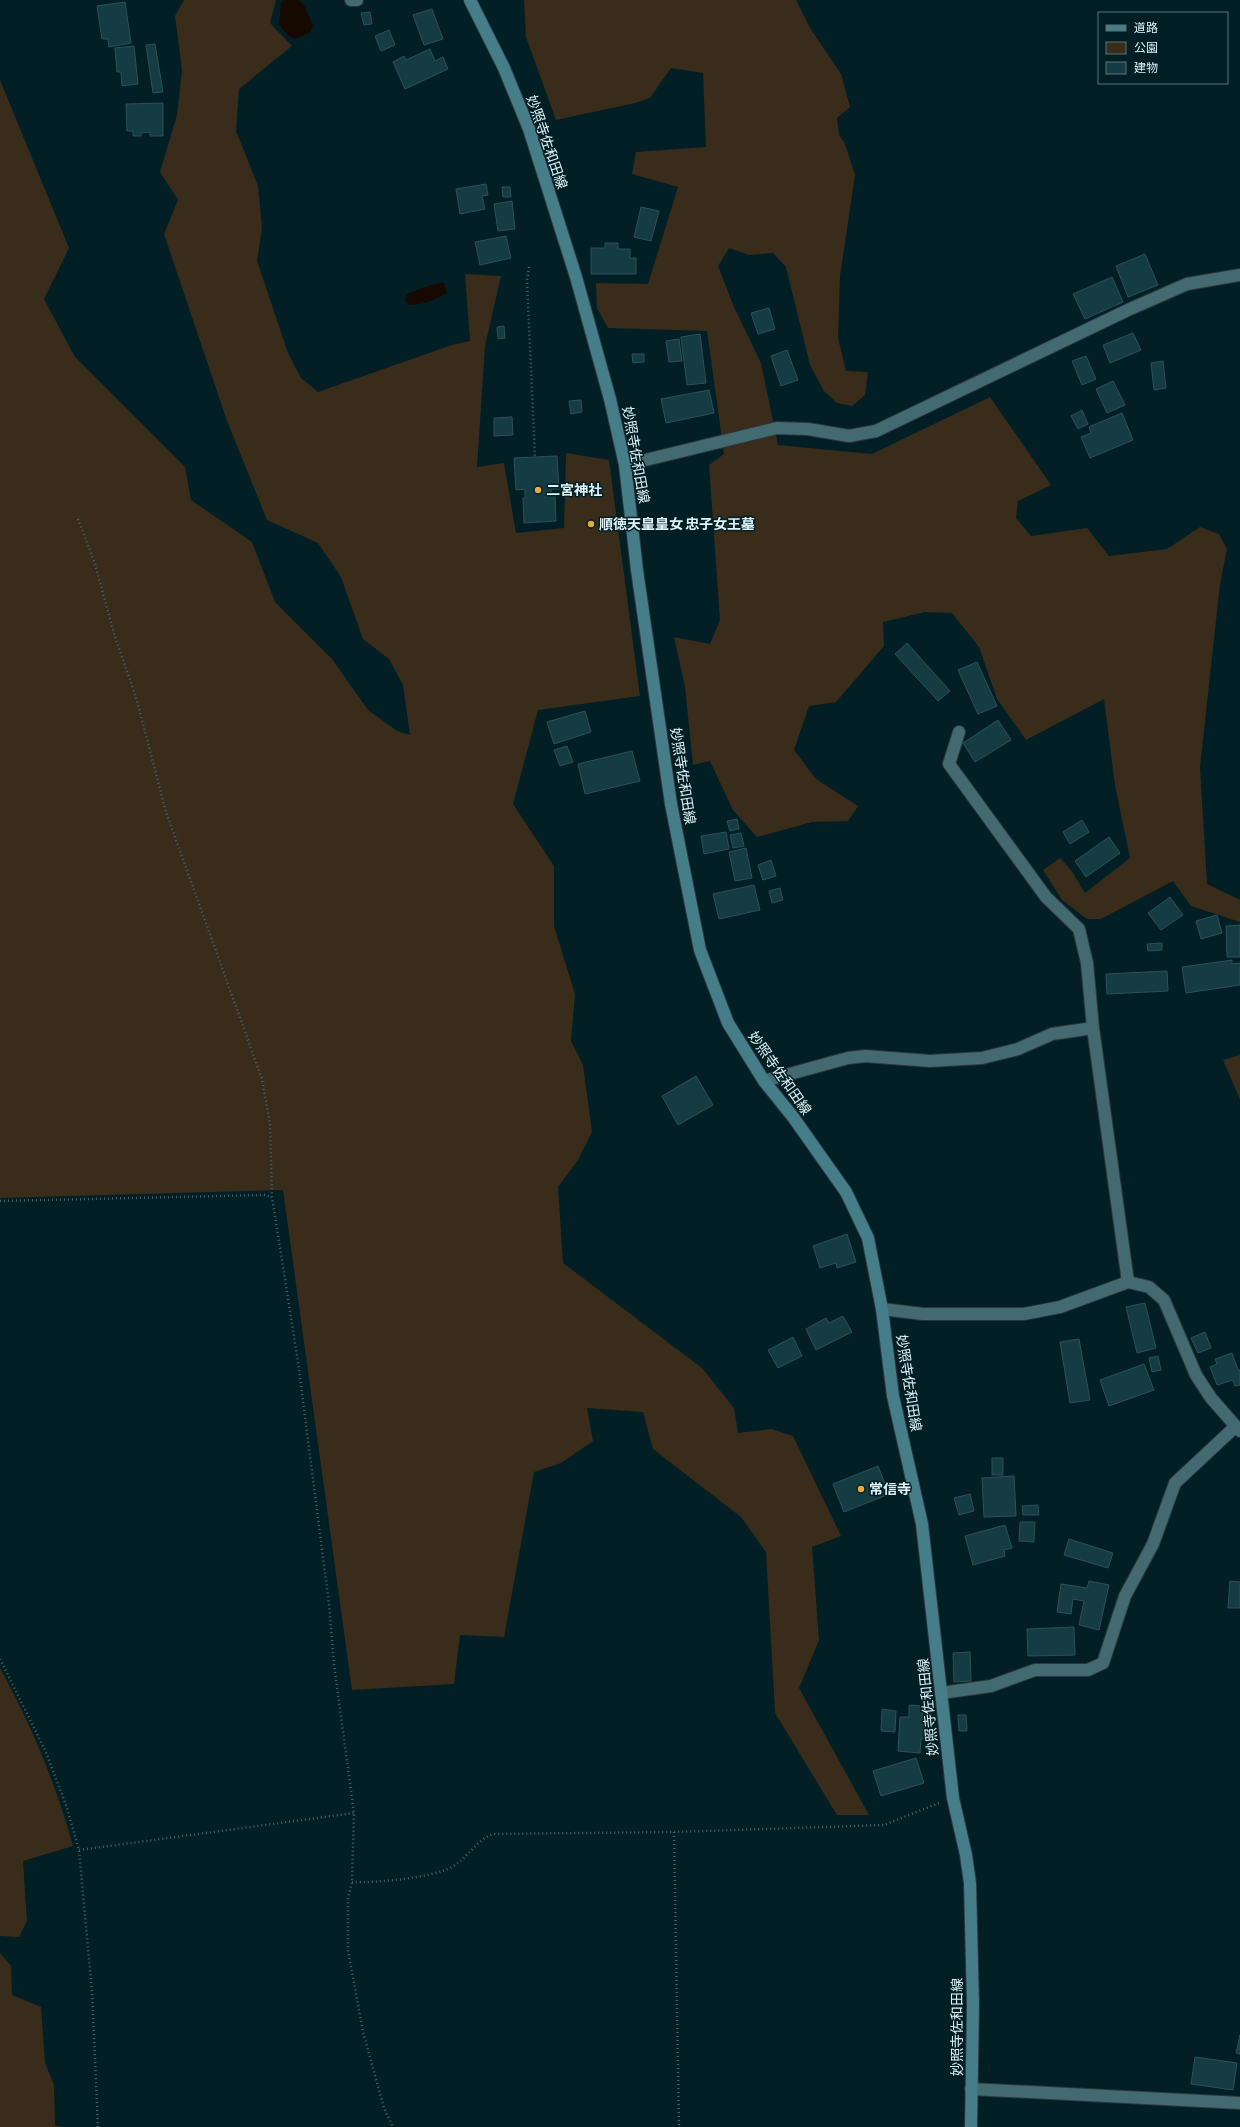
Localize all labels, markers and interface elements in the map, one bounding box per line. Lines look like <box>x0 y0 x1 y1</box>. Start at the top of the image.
legend <box>1098 12 1228 84</box>
text: 道路 <box>1134 21 1158 35</box>
text: 公園 <box>1134 41 1158 55</box>
text: 建物 <box>1134 61 1158 75</box>
street label: 妙照寺佐和田線 <box>523 93 571 191</box>
street label: 妙照寺佐和田線 <box>620 405 652 505</box>
place label: 二宮神社 <box>546 482 602 498</box>
marker: 二宮神社 <box>533 485 543 495</box>
place label: 順徳天皇皇女 忠子女王墓 <box>599 516 755 532</box>
marker: 順徳天皇皇女 忠子女王墓 <box>586 519 596 529</box>
street label: 妙照寺佐和田線 <box>667 726 699 826</box>
street label: 妙照寺佐和田線 <box>745 1028 815 1118</box>
street label: 妙照寺佐和田線 <box>893 1333 925 1433</box>
place label: 常信寺 <box>869 1481 911 1497</box>
marker: 常信寺 <box>856 1484 866 1494</box>
street label: 妙照寺佐和田線 <box>915 1657 941 1757</box>
street label: 妙照寺佐和田線 <box>949 1978 965 2076</box>

